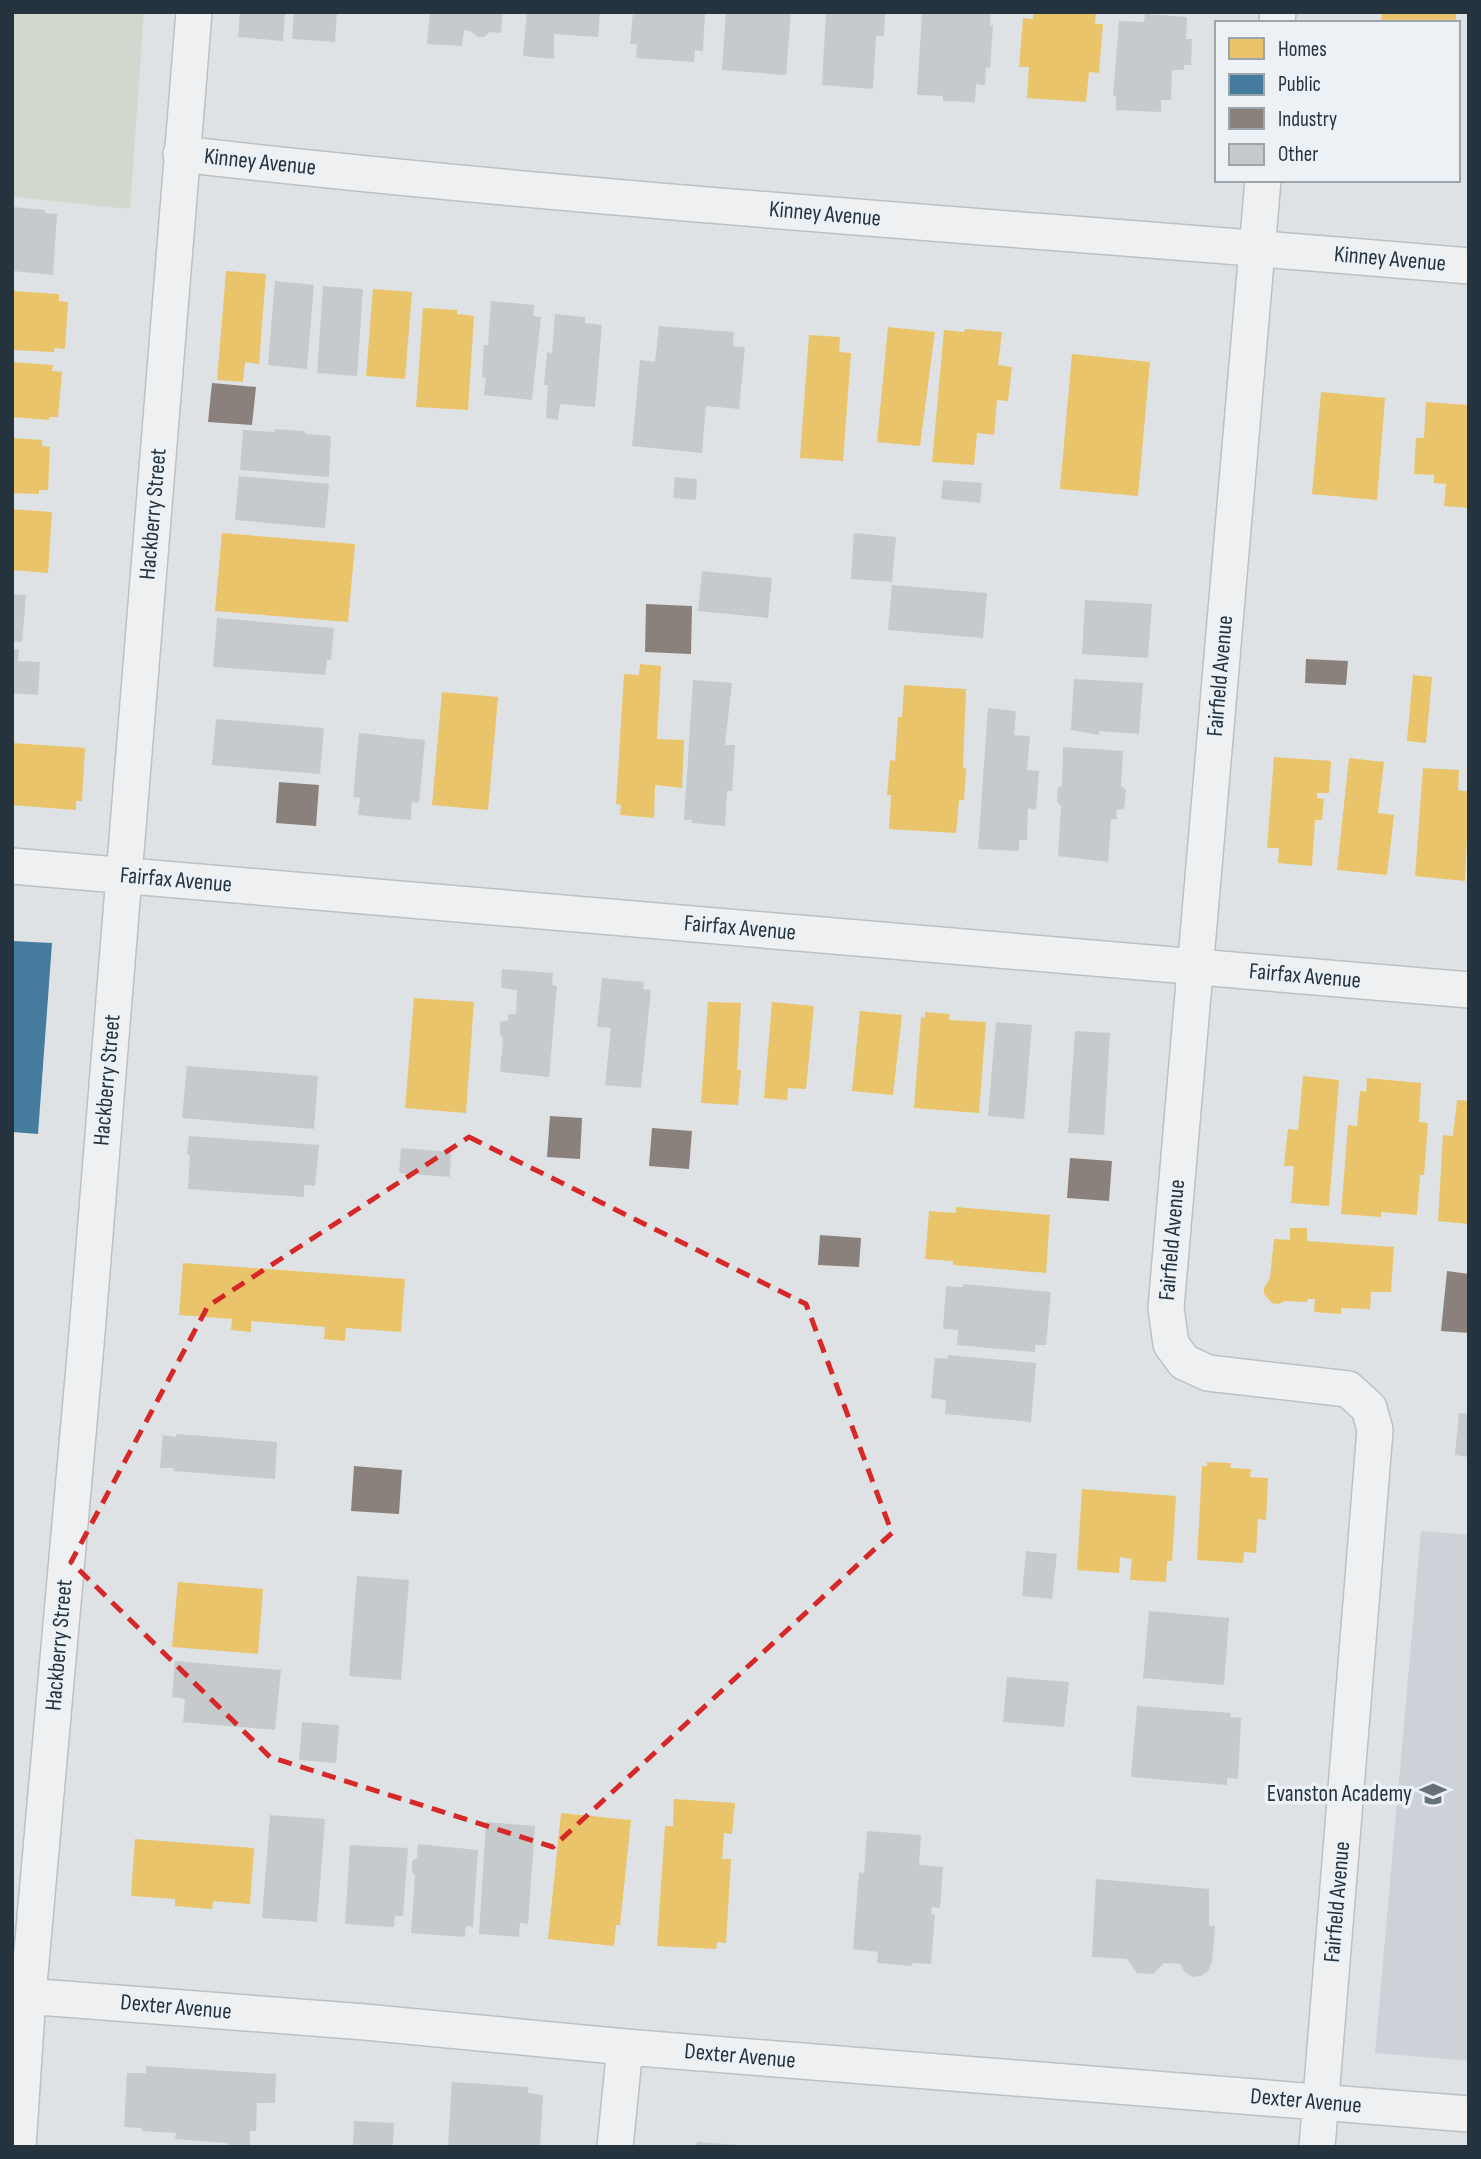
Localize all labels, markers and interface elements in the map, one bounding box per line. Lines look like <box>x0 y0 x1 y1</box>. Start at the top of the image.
legend <box>1215 21 1460 182</box>
text: Homes <box>1278 37 1327 62</box>
text: Public <box>1278 72 1321 97</box>
text: Industry <box>1278 107 1337 132</box>
street label: Kinney Avenue <box>203 142 317 182</box>
text: Other <box>1278 142 1318 167</box>
street label: Kinney Avenue <box>768 195 882 233</box>
street label: Kinney Avenue <box>1333 240 1447 278</box>
street label: Hackberry Street <box>133 447 173 581</box>
street label: Fairfield Avenue <box>1201 614 1239 738</box>
street label: Fairfax Avenue <box>119 861 233 899</box>
street label: Fairfax Avenue <box>683 909 797 947</box>
street label: Fairfax Avenue <box>1248 957 1362 995</box>
street label: Hackberry Street <box>87 1013 127 1147</box>
street label: Fairfield Avenue <box>1153 1178 1191 1302</box>
street label: Hackberry Street <box>39 1578 79 1712</box>
school or university icon: Evanston Academy <box>1418 1779 1448 1809</box>
place label: Evanston Academy <box>1267 1780 1412 1808</box>
street label: Fairfield Avenue <box>1318 1840 1356 1964</box>
street label: Dexter Avenue <box>119 1988 233 2026</box>
street label: Dexter Avenue <box>683 2037 797 2075</box>
street label: Dexter Avenue <box>1249 2082 1363 2120</box>

